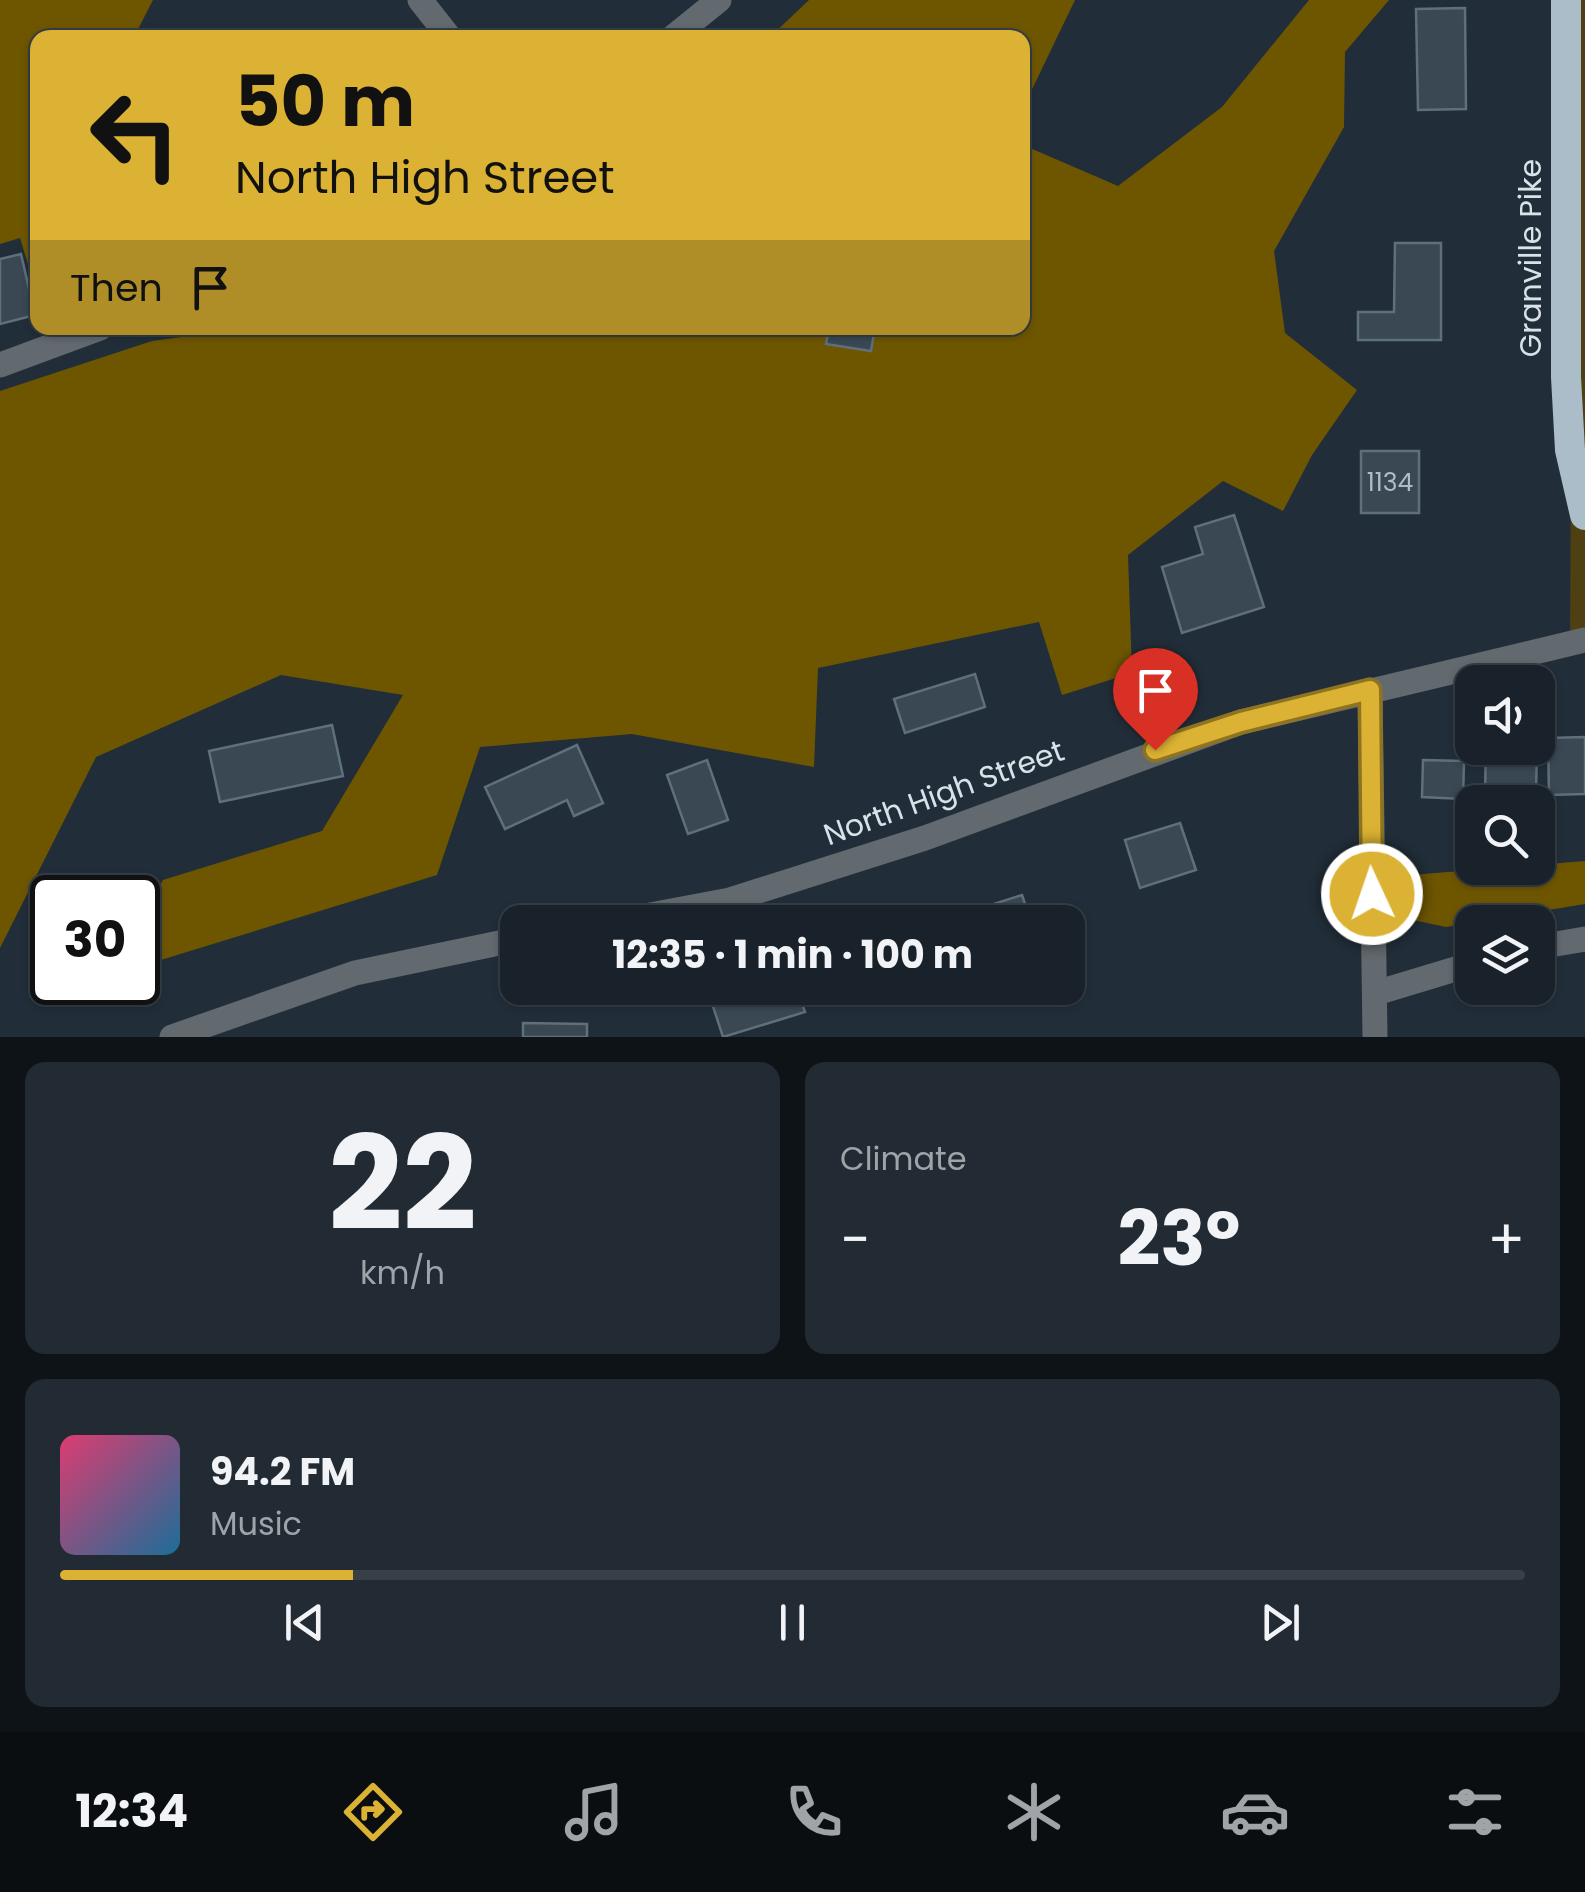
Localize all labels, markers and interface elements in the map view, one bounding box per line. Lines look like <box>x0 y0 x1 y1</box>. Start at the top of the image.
text: 50 m <box>235 52 415 151</box>
icon: left <box>70 70 200 200</box>
text: North High Street <box>235 146 615 209</box>
street label: Granville Pike <box>1509 159 1552 357</box>
icon: arrive <box>183 260 238 315</box>
text: Then <box>70 261 163 314</box>
house number: 1134 <box>1367 465 1413 500</box>
pin <box>1113 648 1198 751</box>
icon: arrive <box>1128 663 1183 718</box>
map controls <box>1455 665 1555 1005</box>
button: sound <box>1455 665 1555 765</box>
street label: North High Street <box>818 729 1070 856</box>
button: search <box>1455 785 1555 885</box>
position arrow <box>1320 842 1424 946</box>
speed limit sign: 30 <box>30 875 160 1005</box>
button: layers <box>1455 905 1555 1005</box>
text: 12:35 · 1 min · 100 m <box>612 928 973 981</box>
text: 22 <box>328 1092 477 1275</box>
text: Climate <box>840 1136 967 1181</box>
text: 23° <box>1117 1186 1240 1291</box>
text: − <box>840 1201 870 1278</box>
text: + <box>1487 1201 1525 1278</box>
text: km/h <box>360 1250 445 1295</box>
text: 94.2 FM <box>210 1445 355 1498</box>
text: Music <box>210 1501 302 1546</box>
icon: previous <box>277 1595 332 1650</box>
icon: pause <box>765 1595 820 1650</box>
icon: next <box>1253 1595 1308 1650</box>
icon: directions <box>338 1777 408 1847</box>
icon: music <box>559 1777 629 1847</box>
icon: phone <box>779 1777 849 1847</box>
icon: climate <box>999 1777 1069 1847</box>
icon: car <box>1220 1777 1290 1847</box>
icon: filters <box>1440 1777 1510 1847</box>
text: 12:34 <box>75 1780 188 1843</box>

